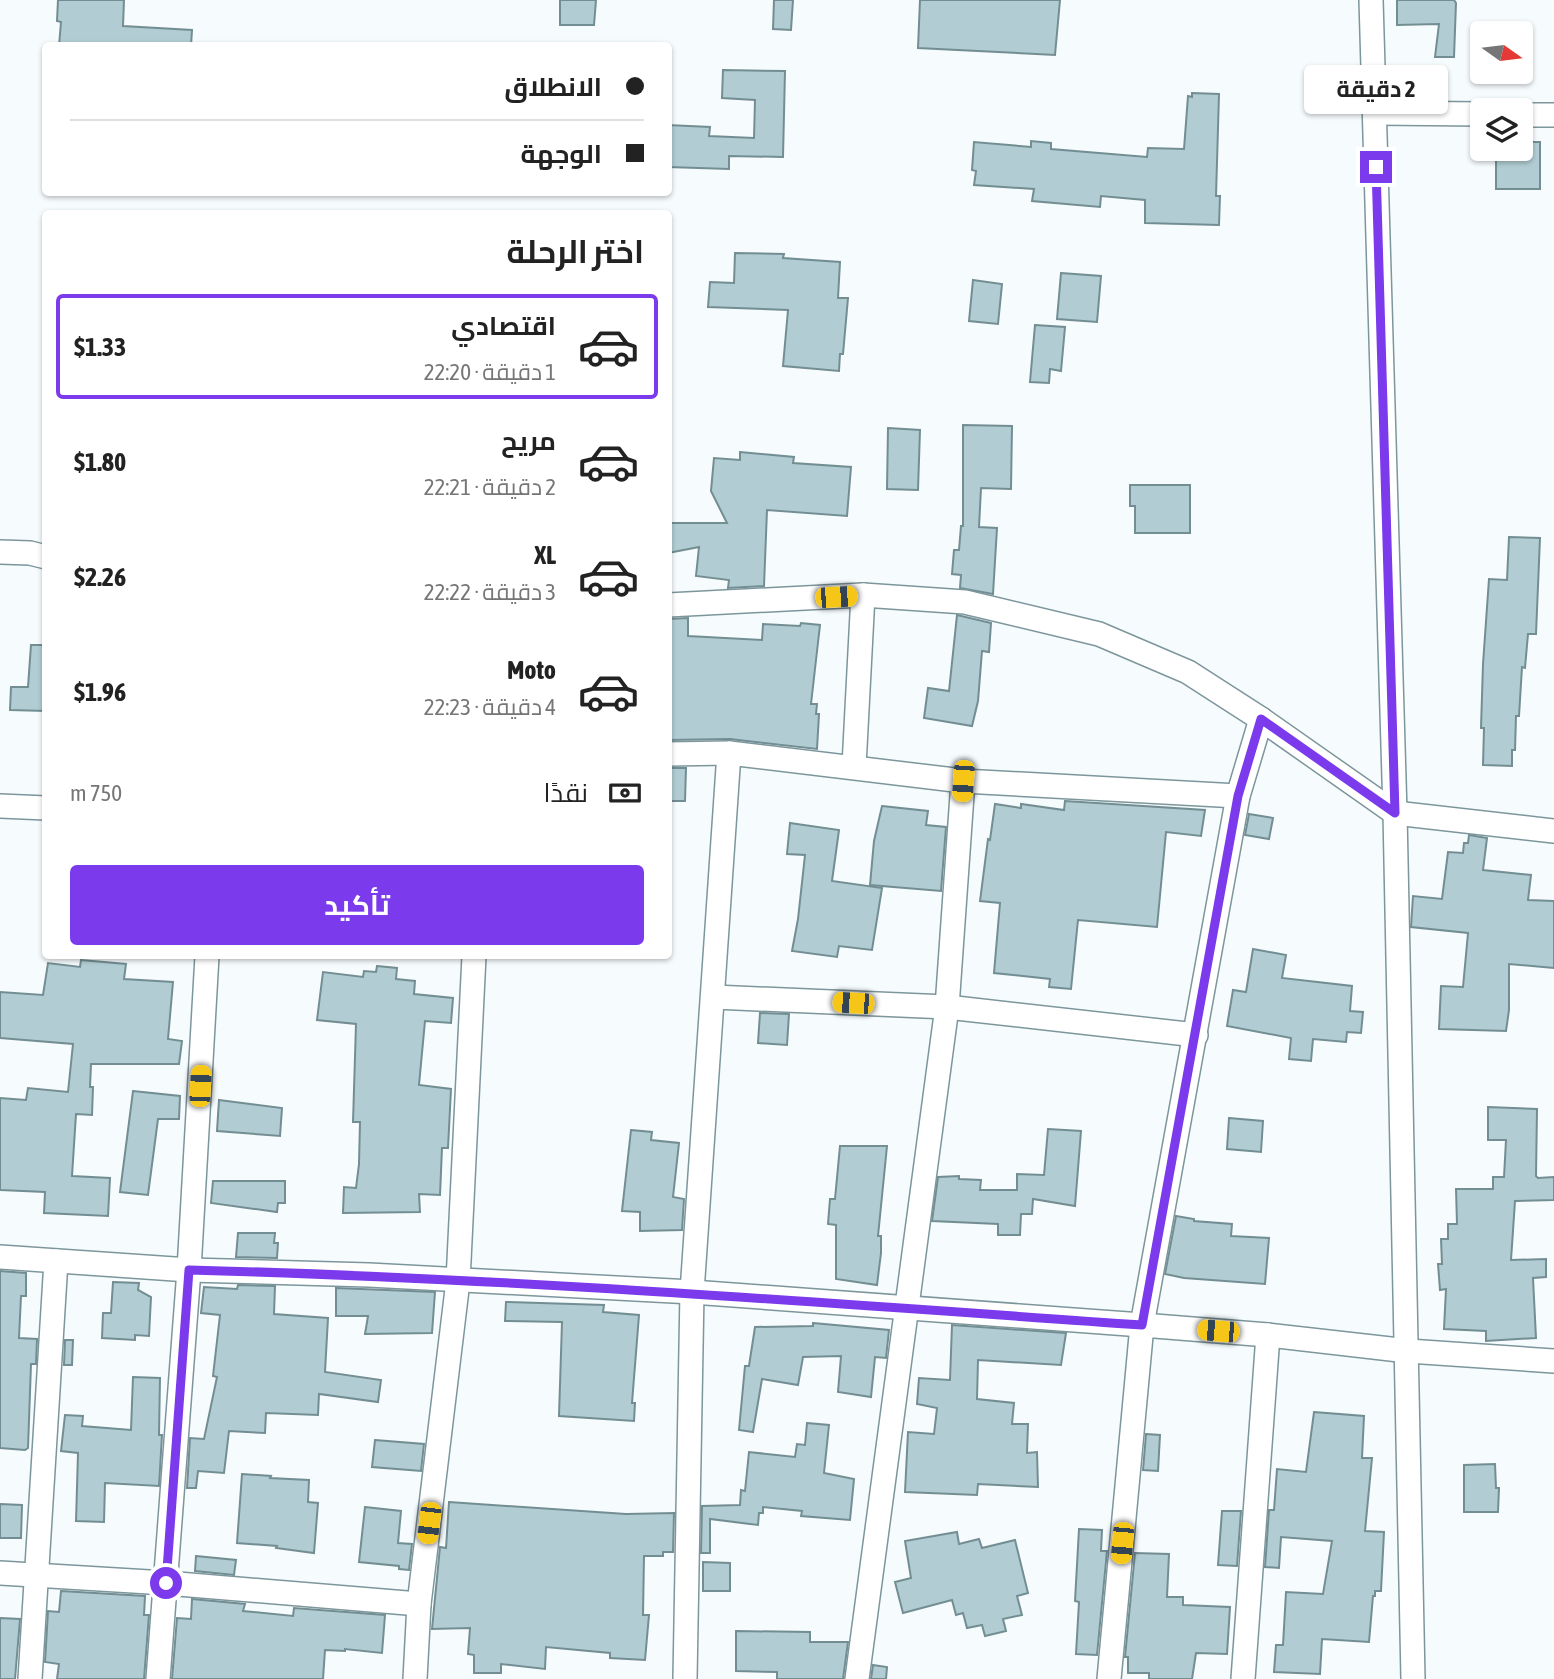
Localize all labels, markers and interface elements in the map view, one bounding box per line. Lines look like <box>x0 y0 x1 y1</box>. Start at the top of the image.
north arrow <box>1470 21 1533 84</box>
map controls <box>1470 21 1533 161</box>
callout: 2 دقيقة <box>1304 66 1448 114</box>
text: الانطلاق <box>504 72 602 102</box>
text: 2 دقيقة <box>1337 76 1416 102</box>
button: layers <box>1470 98 1533 161</box>
text: الوجهة <box>521 139 602 169</box>
route end <box>1360 151 1392 183</box>
text: اختر الرحلة <box>507 233 644 270</box>
text: اقتصادي <box>451 311 556 341</box>
icon: car <box>577 315 640 378</box>
text: $1.33 <box>74 332 126 362</box>
text: 1 دقيقة · 22:20 <box>424 359 556 385</box>
text: مريح <box>501 426 556 456</box>
icon: car <box>577 430 640 493</box>
text: $1.80 <box>74 447 126 477</box>
text: 2 دقيقة · 22:21 <box>424 474 556 500</box>
text: XL <box>534 540 556 570</box>
icon: car <box>577 545 640 608</box>
text: $2.26 <box>74 562 126 592</box>
text: 3 دقيقة · 22:22 <box>424 579 556 605</box>
car <box>815 585 858 609</box>
text: Moto <box>507 655 556 685</box>
icon: car <box>577 660 640 723</box>
text: $1.96 <box>74 677 126 707</box>
text: 4 دقيقة · 22:23 <box>424 694 556 720</box>
car <box>952 759 975 803</box>
icon: cash <box>606 774 644 812</box>
text: نقدًا <box>544 778 588 808</box>
text: 750 m <box>70 780 122 806</box>
button: تأكيد <box>70 865 644 945</box>
car <box>832 991 875 1015</box>
car <box>189 1064 212 1108</box>
car <box>1197 1319 1240 1343</box>
car <box>417 1501 442 1545</box>
car <box>1110 1521 1135 1565</box>
route start <box>150 1567 182 1599</box>

